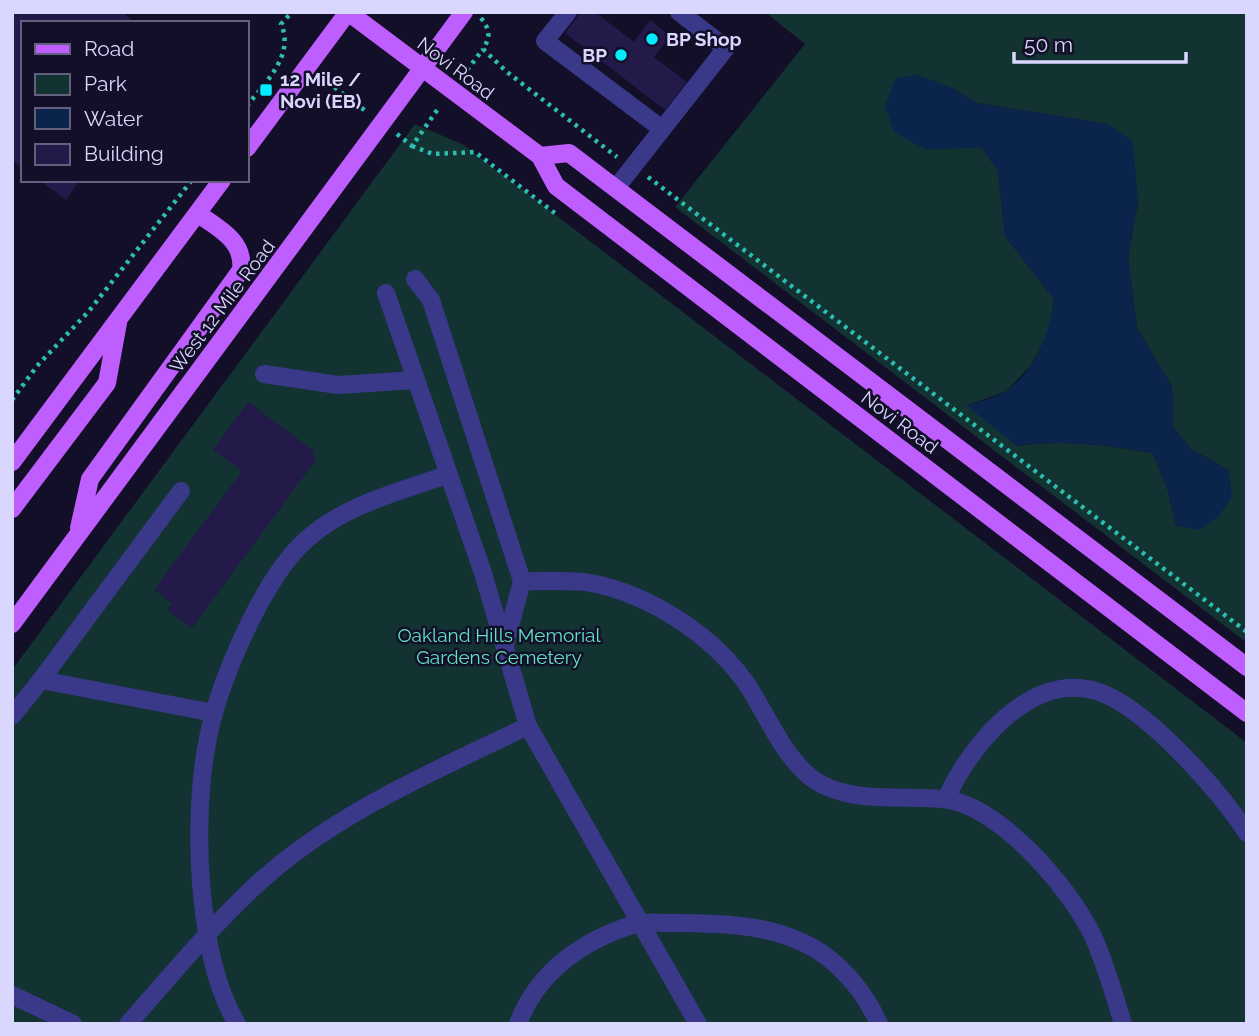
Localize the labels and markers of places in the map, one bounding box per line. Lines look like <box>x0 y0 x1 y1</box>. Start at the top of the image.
place label: BP Shop <box>666 28 741 50</box>
marker: BP Shop <box>644 31 660 47</box>
place label: BP <box>582 44 607 66</box>
marker: BP <box>613 47 629 63</box>
place label: 12 Mile / Novi (EB) <box>280 68 362 112</box>
marker: 12 Mile / Novi (EB) <box>258 82 274 98</box>

